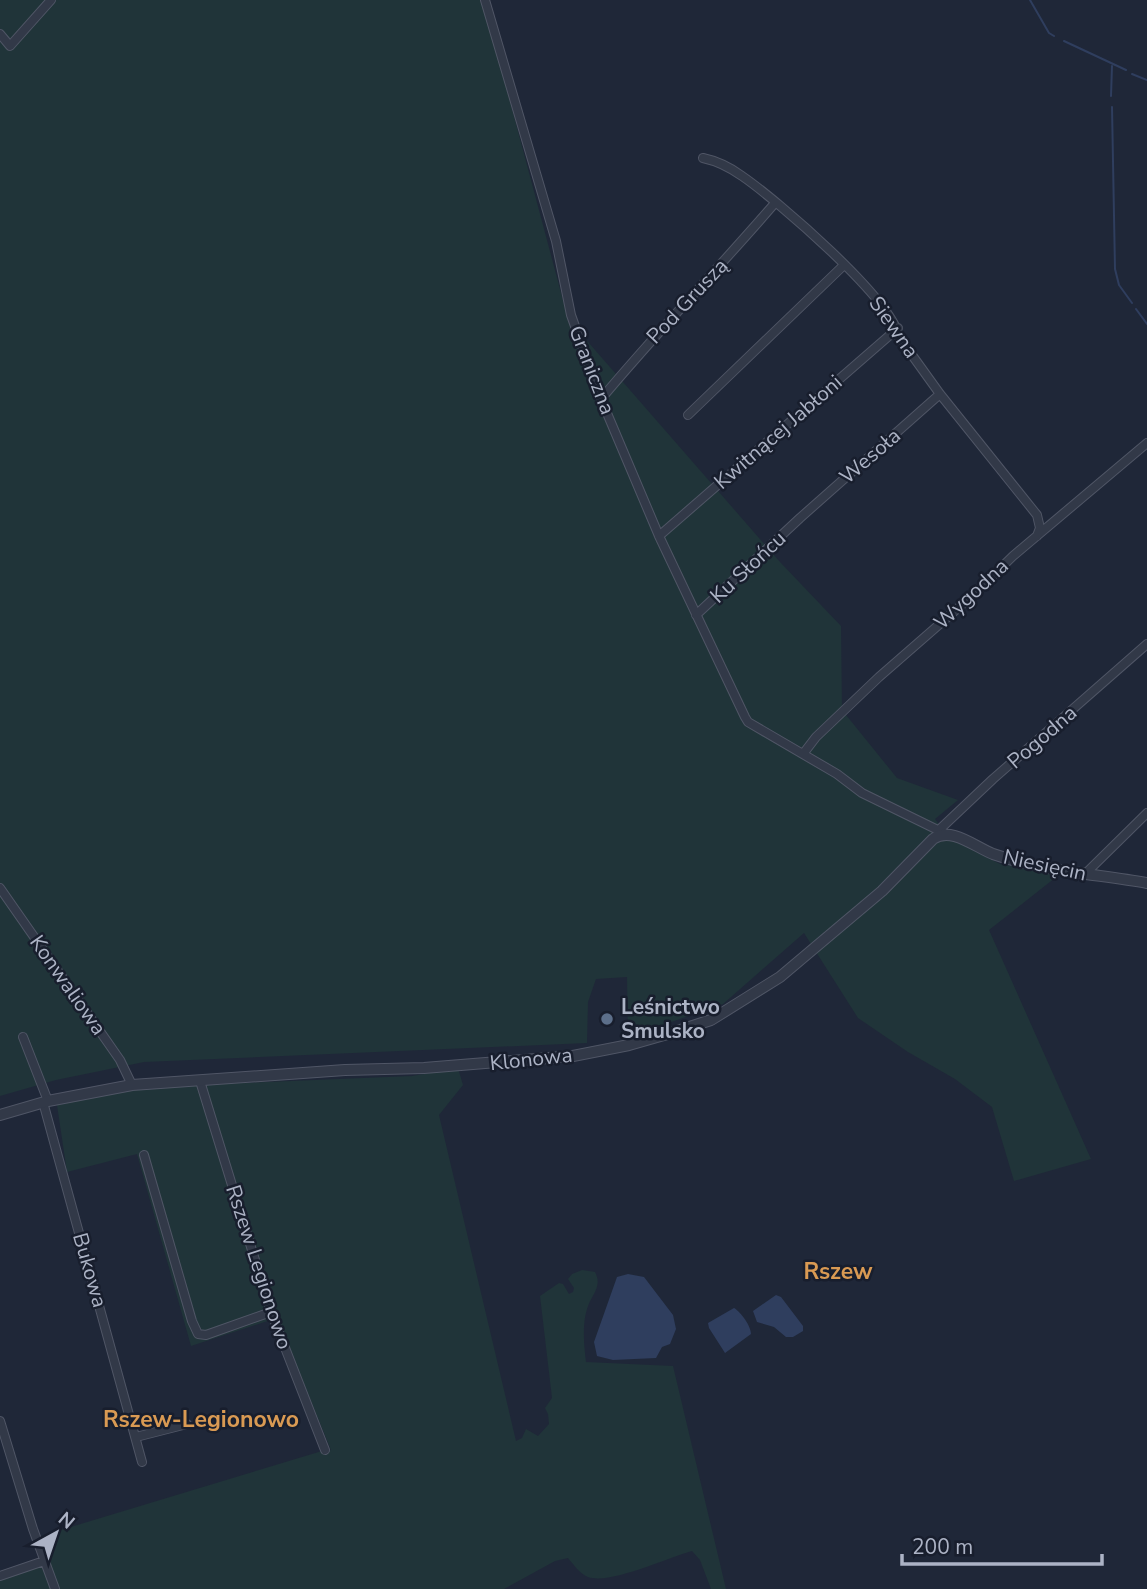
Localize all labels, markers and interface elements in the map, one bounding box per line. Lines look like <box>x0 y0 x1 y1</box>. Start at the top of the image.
street label: Pod Gruszą <box>640 252 734 350</box>
street label: Siewna <box>863 290 925 364</box>
street label: Graniczna <box>562 322 622 418</box>
street label: Kwitnącej Jabłoni <box>708 369 848 495</box>
street label: Wesoła <box>834 422 906 490</box>
street label: Ku Słońcu <box>704 525 792 609</box>
street label: Wygodna <box>928 552 1014 636</box>
street label: Pogodna <box>1001 699 1083 775</box>
street label: Niesięcin <box>1001 843 1089 887</box>
street label: Konwaliowa <box>23 929 113 1041</box>
place label: Leśnictwo Smulsko <box>621 993 720 1045</box>
marker: Leśnictwo Smulsko <box>599 1011 615 1027</box>
street label: Klonowa <box>488 1041 574 1077</box>
street label: Rszew Legionowo <box>219 1181 299 1353</box>
street label: Bukowa <box>66 1229 114 1311</box>
district label: Rszew <box>803 1256 873 1287</box>
district label: Rszew-Legionowo <box>103 1404 299 1435</box>
north arrow <box>21 1498 91 1568</box>
text: N <box>52 1506 80 1535</box>
scale bar <box>902 1522 1102 1566</box>
text: 200 m <box>912 1533 973 1561</box>

